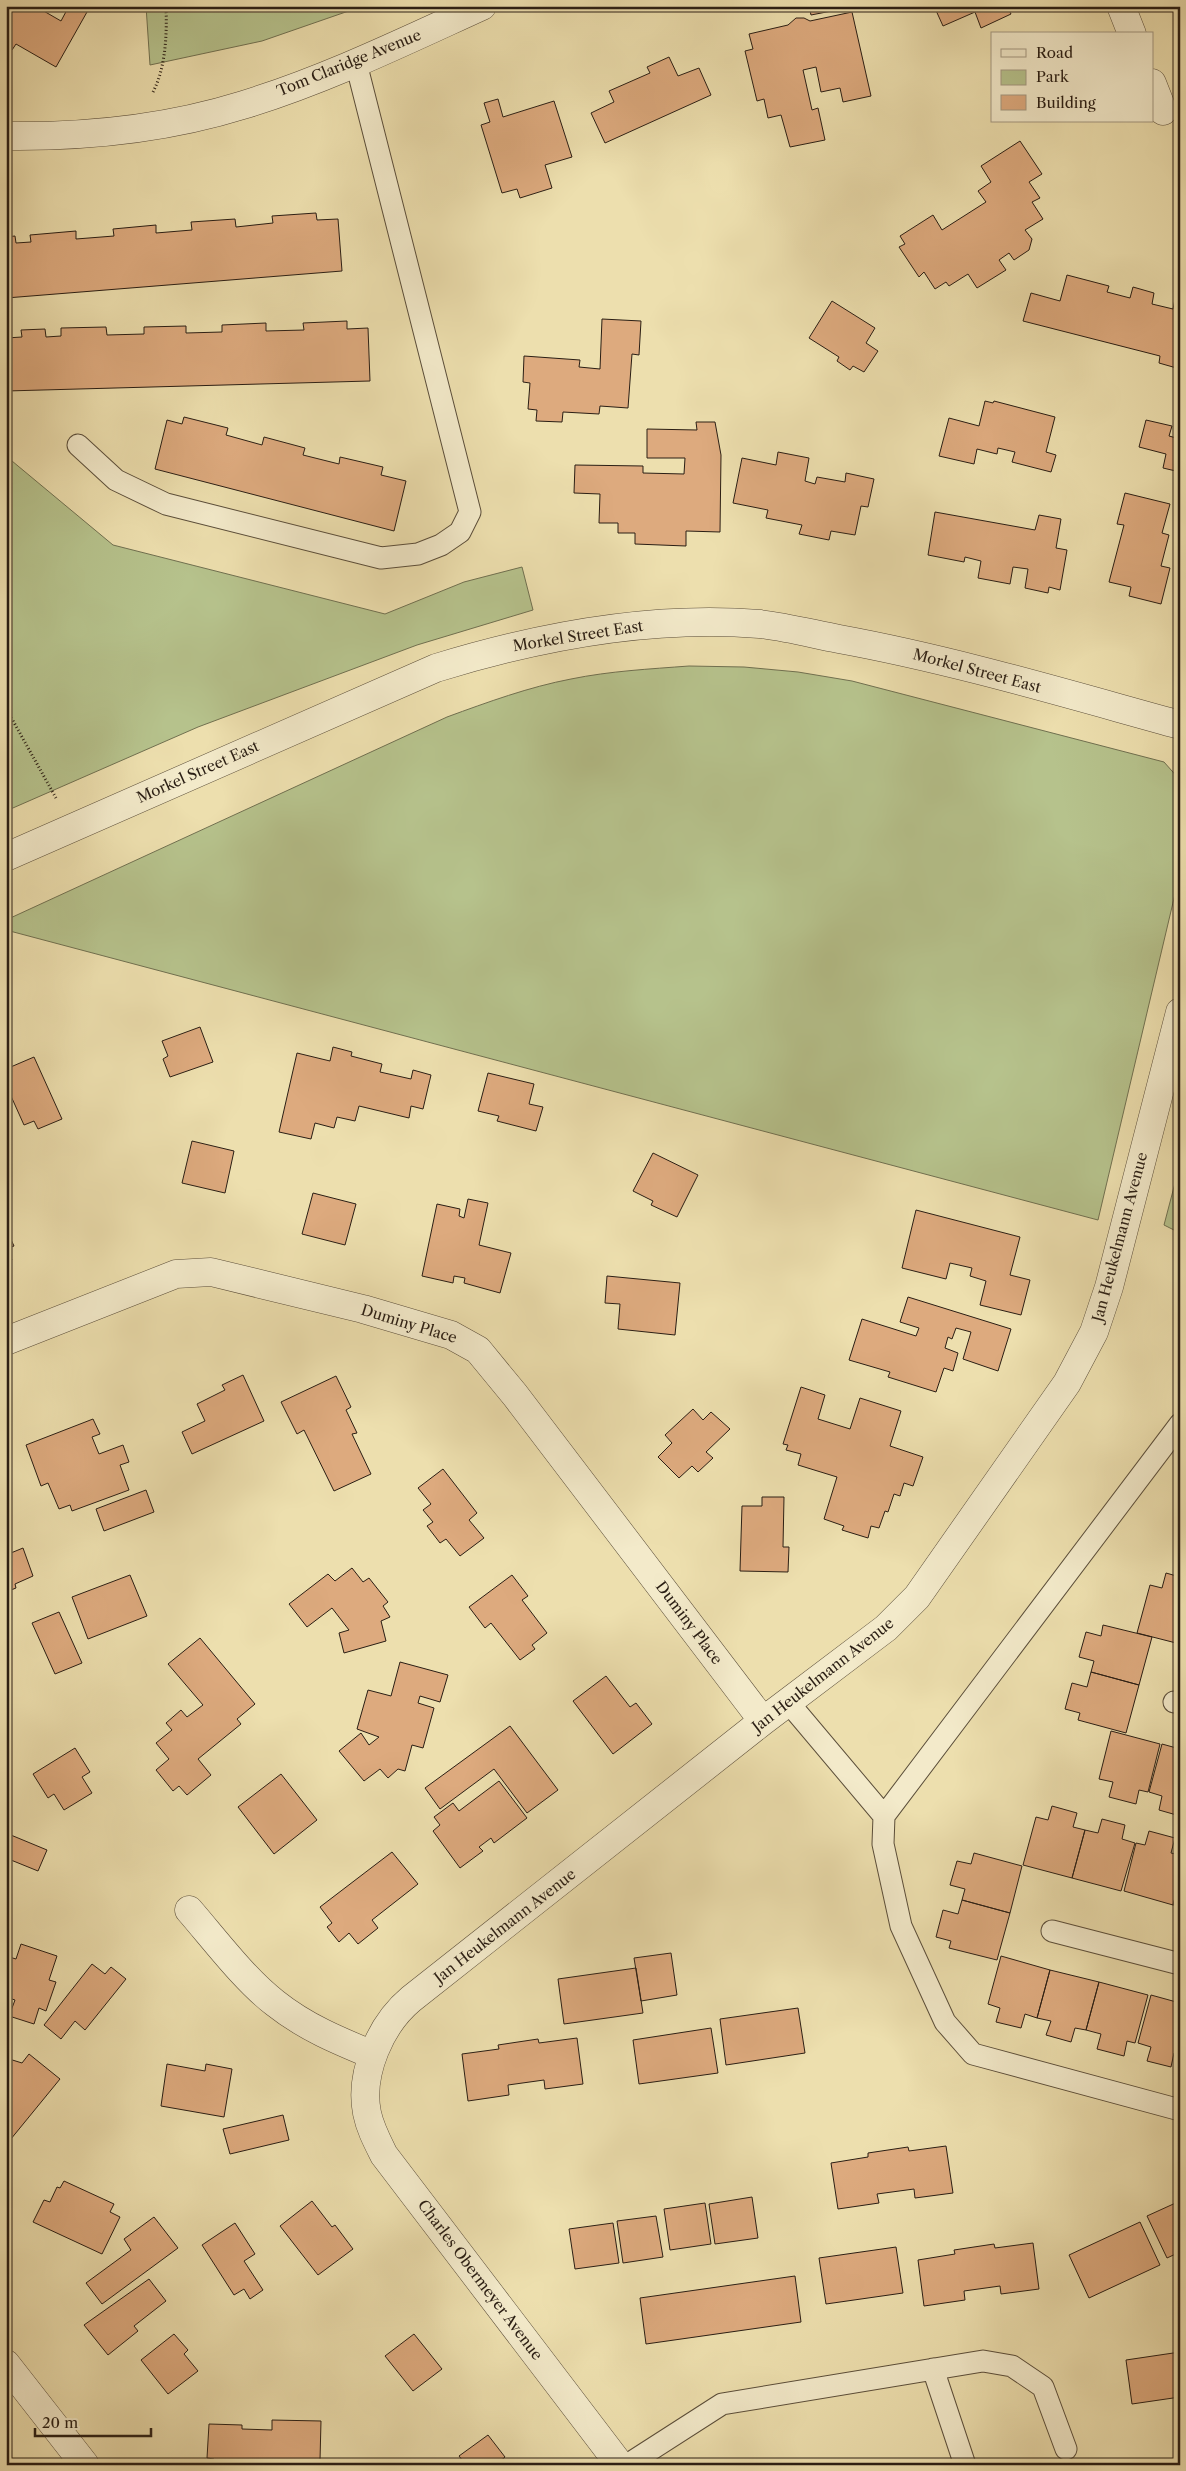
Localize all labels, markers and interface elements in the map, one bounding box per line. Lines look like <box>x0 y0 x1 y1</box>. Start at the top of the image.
street label: Tom Claridge Avenue <box>274 25 424 100</box>
legend <box>991 32 1154 122</box>
text: Road <box>1036 43 1073 62</box>
text: Park <box>1036 67 1070 86</box>
text: Building <box>1036 93 1096 112</box>
street label: Morkel Street East <box>511 616 645 655</box>
street label: Morkel Street East <box>911 644 1044 697</box>
street label: Morkel Street East <box>134 736 262 807</box>
street label: Jan Heukelmann Avenue <box>1087 1150 1151 1326</box>
street label: Duminy Place <box>359 1300 459 1347</box>
street label: Duminy Place <box>652 1577 727 1668</box>
street label: Jan Heukelmann Avenue <box>746 1613 897 1737</box>
street label: Jan Heukelmann Avenue <box>428 1864 579 1988</box>
street label: Charles Obermeyer Avenue <box>414 2196 547 2364</box>
scale bar <box>35 2406 151 2438</box>
text: 20 m <box>42 2413 78 2432</box>

